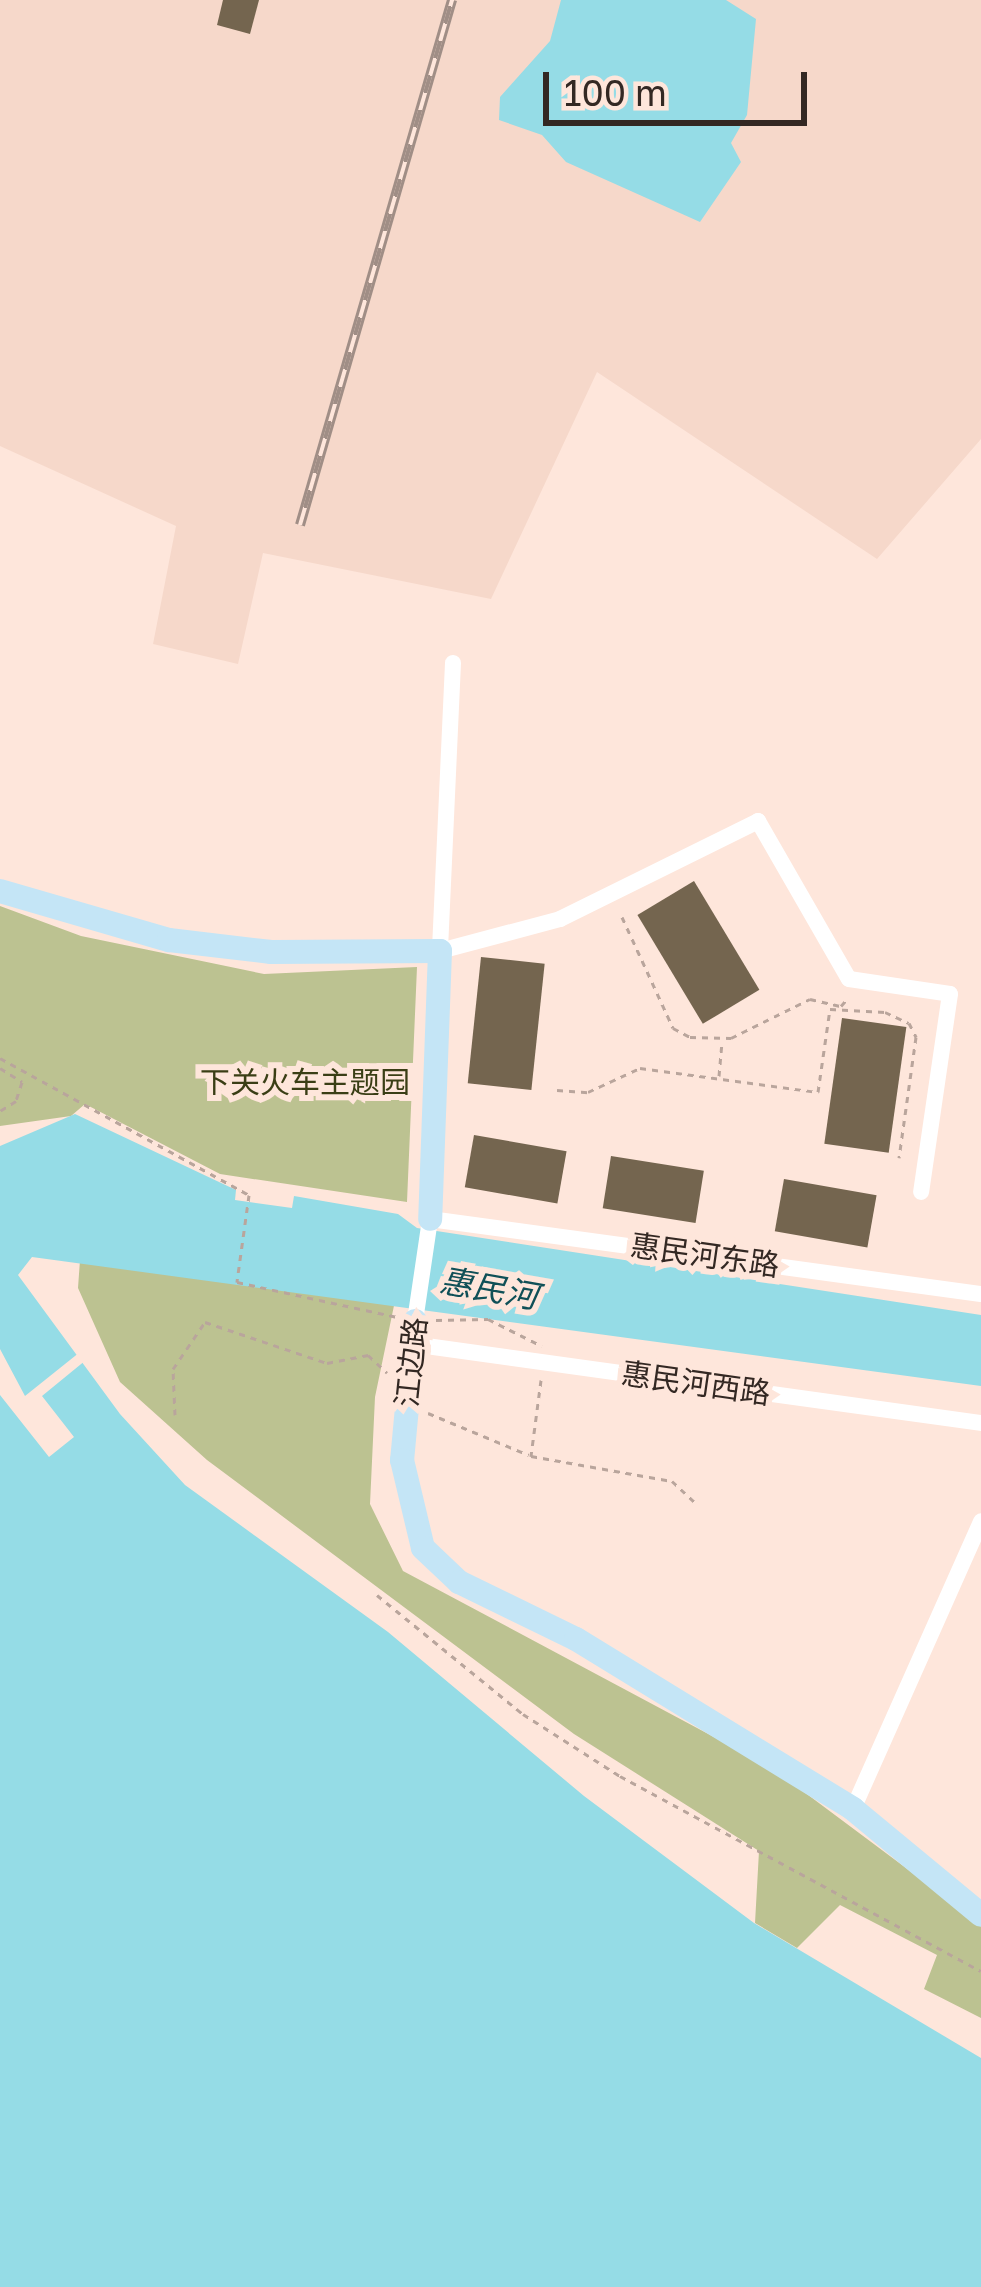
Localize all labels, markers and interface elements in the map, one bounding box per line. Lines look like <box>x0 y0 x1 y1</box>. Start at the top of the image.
scale bar <box>549 48 813 122</box>
text: 100 m <box>564 71 667 114</box>
park label: 下关火车主题园 <box>200 1064 410 1100</box>
street label: 惠民河东路 <box>628 1227 782 1283</box>
water label: 惠民河 <box>437 1260 541 1316</box>
street label: 江边路 <box>388 1315 434 1409</box>
street label: 惠民河西路 <box>619 1355 773 1411</box>

